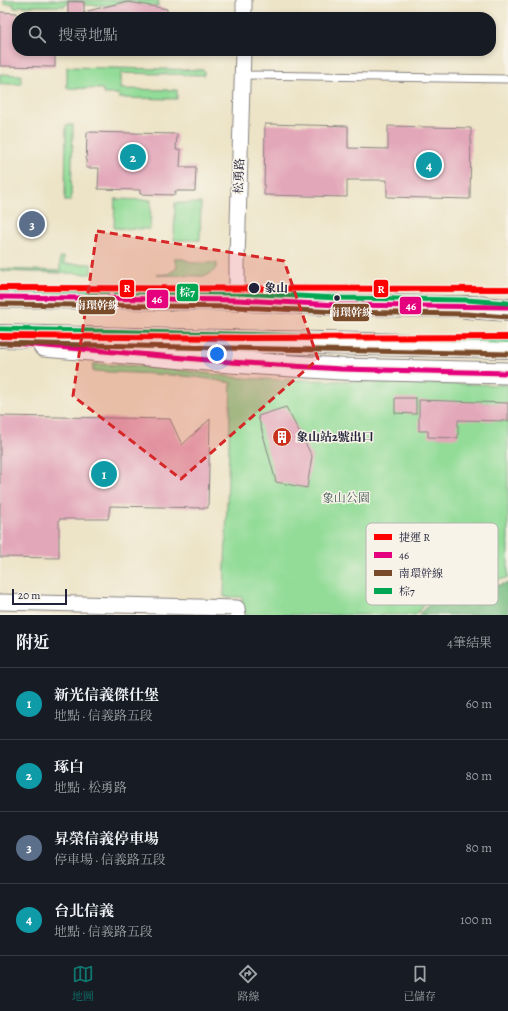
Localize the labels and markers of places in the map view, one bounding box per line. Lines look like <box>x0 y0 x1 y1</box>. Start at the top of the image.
pin: 2 <box>120 142 146 172</box>
pin: 4 <box>416 150 442 180</box>
pin: 3 <box>19 209 45 239</box>
place label: 象山 <box>264 280 288 296</box>
marker: 象山 <box>247 281 261 295</box>
unlabelled marker <box>332 293 342 303</box>
building icon: 象山站2號出口 <box>271 426 293 448</box>
place label: 象山站2號出口 <box>296 429 374 445</box>
pin: 1 <box>91 459 117 489</box>

